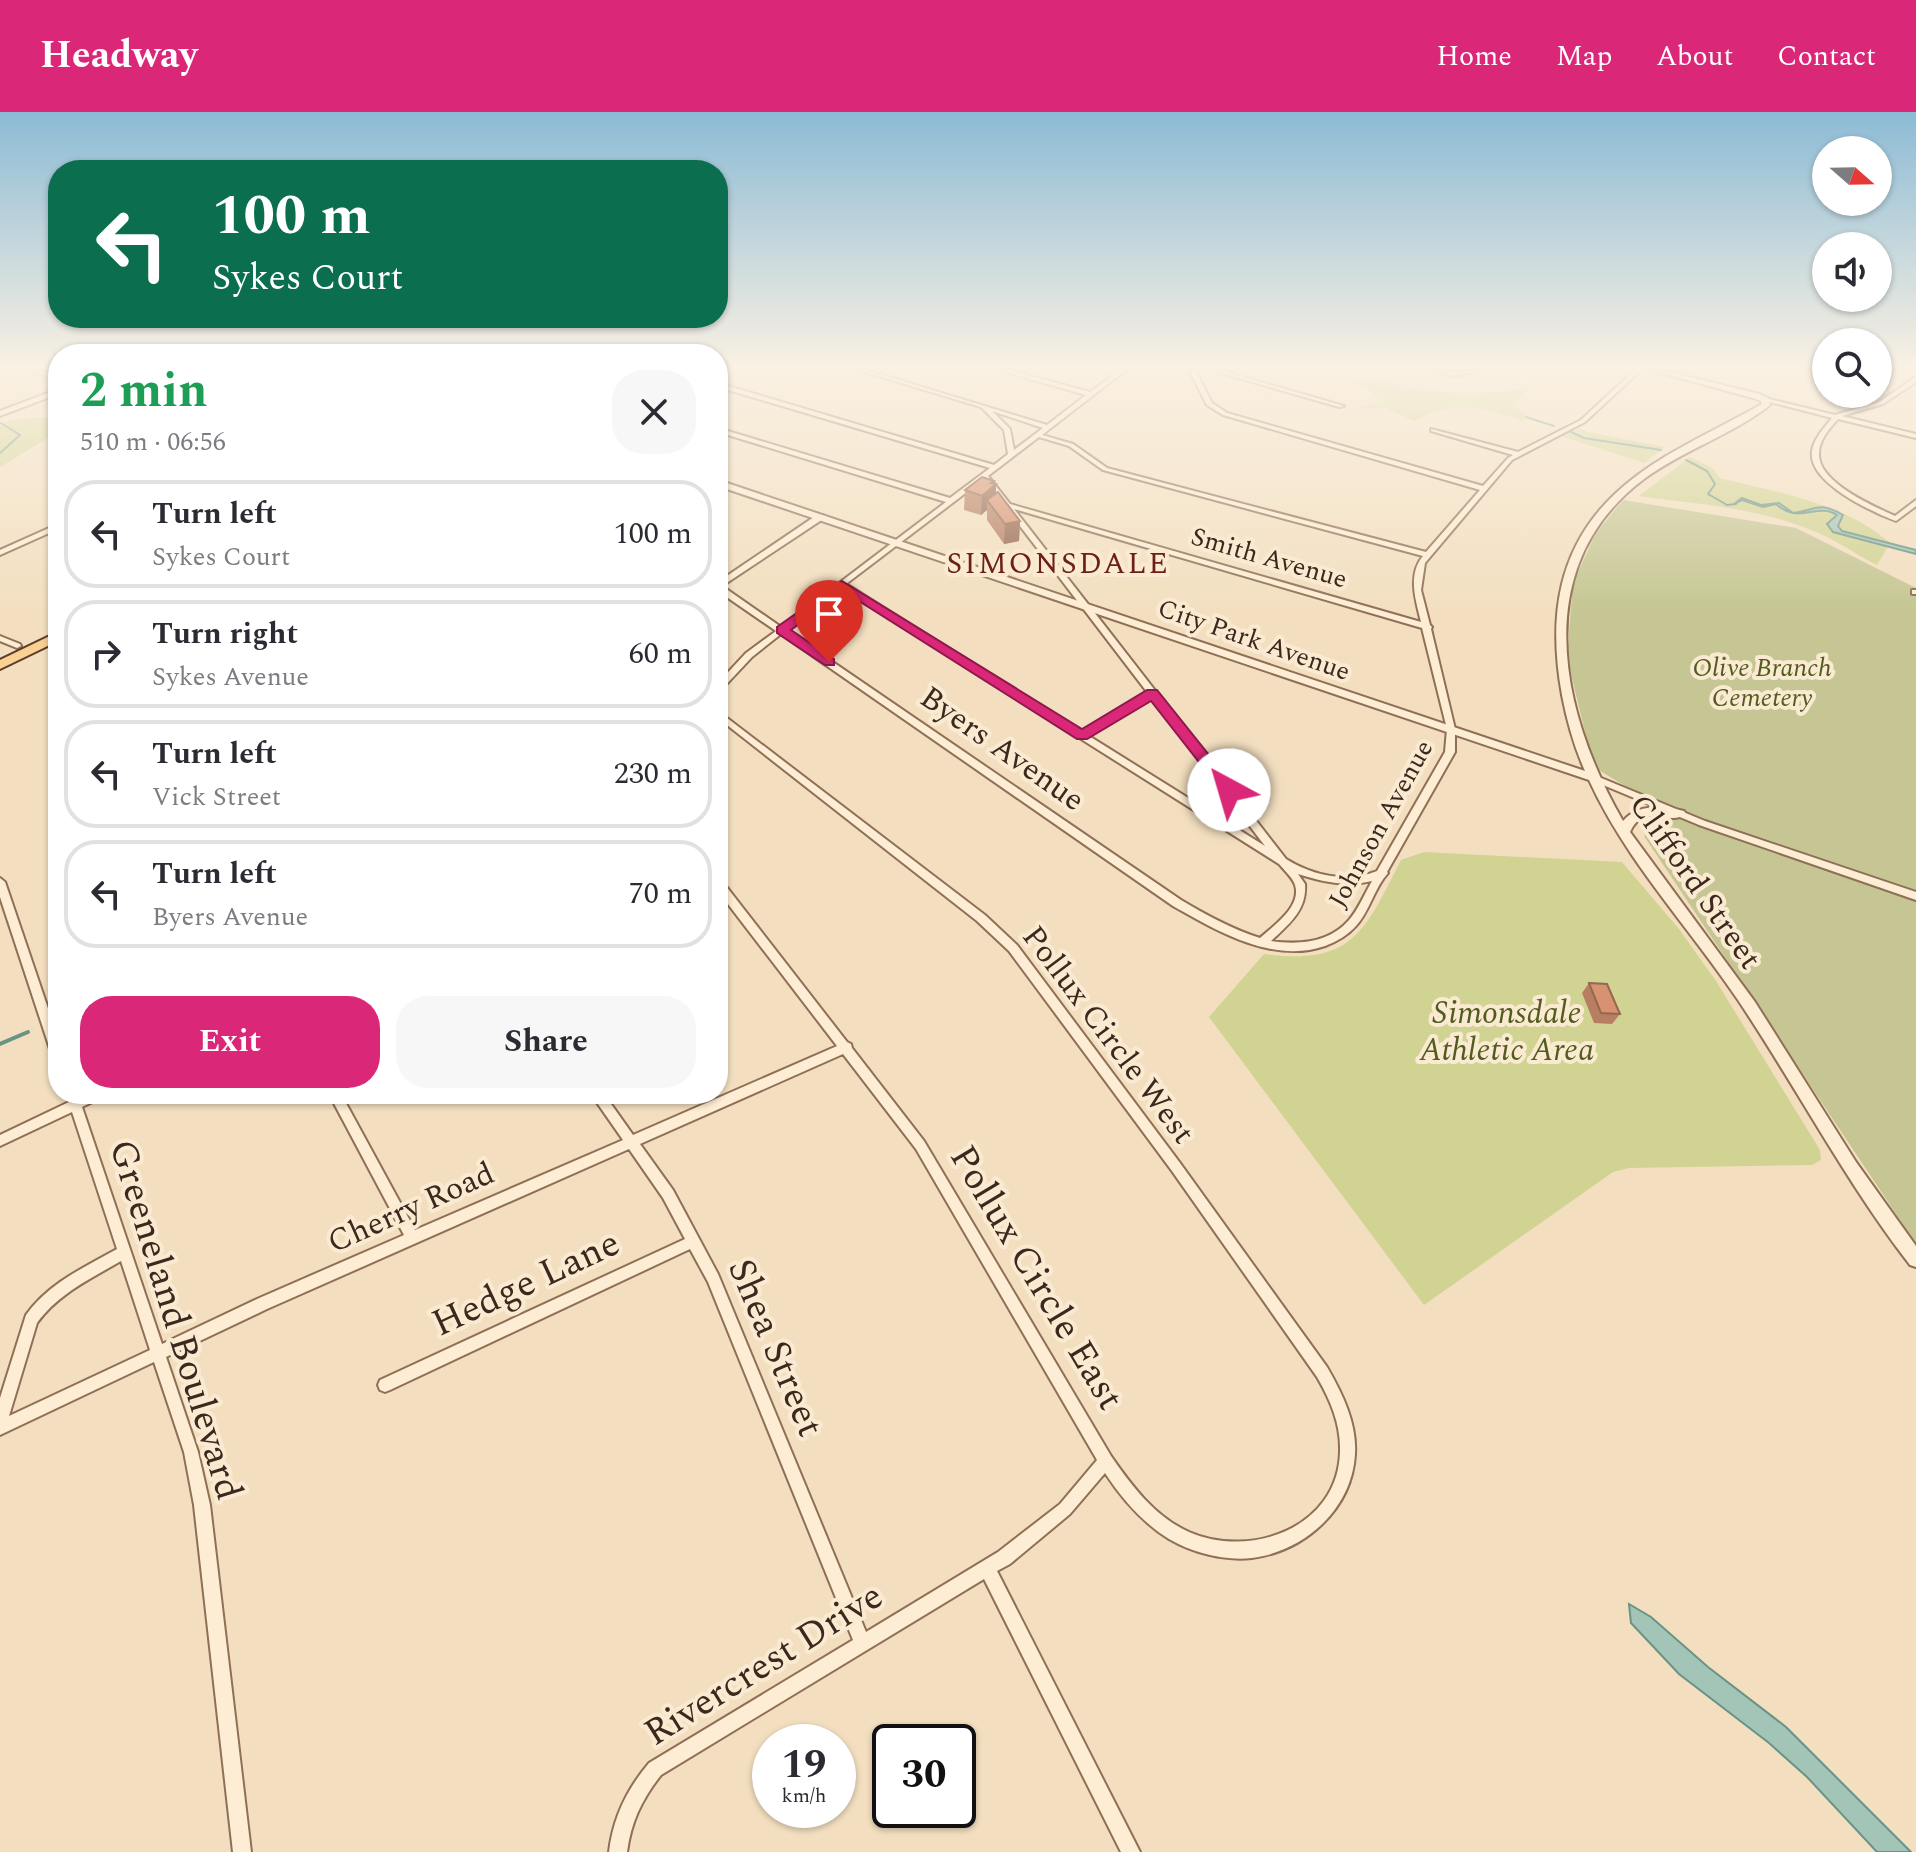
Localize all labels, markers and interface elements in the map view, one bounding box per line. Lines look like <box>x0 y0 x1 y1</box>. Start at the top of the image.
text: Headway <box>40 27 198 85</box>
text: Home <box>1436 35 1512 78</box>
text: Map <box>1556 35 1612 78</box>
text: About <box>1656 35 1733 78</box>
text: Contact <box>1777 35 1876 78</box>
north arrow <box>1812 136 1892 216</box>
map controls <box>1812 136 1892 408</box>
text: 100 m <box>212 174 371 259</box>
icon: left <box>80 192 184 296</box>
button: sound <box>1812 232 1892 312</box>
text: Sykes Court <box>212 251 403 306</box>
button: search <box>1812 328 1892 408</box>
text: 2 min <box>80 355 208 428</box>
button: close <box>612 370 696 454</box>
text: 510 m · 06:56 <box>80 422 226 462</box>
text: Turn left <box>152 491 277 537</box>
text: 100 m <box>614 511 692 557</box>
icon: left <box>84 512 128 556</box>
street label: Smith Avenue <box>1186 517 1352 599</box>
text: Sykes Court <box>152 537 290 577</box>
district label: SIMONSDALE <box>946 541 1170 587</box>
pin <box>795 580 863 662</box>
street label: City Park Avenue <box>1152 588 1356 692</box>
icon: arrive <box>807 592 851 636</box>
text: Turn right <box>152 611 298 657</box>
text: 60 m <box>629 631 692 677</box>
icon: right <box>84 632 128 676</box>
park label: Olive Branch Cemetery <box>1692 648 1832 718</box>
text: Sykes Avenue <box>152 657 309 697</box>
street label: Byers Avenue <box>909 674 1095 824</box>
text: Turn left <box>152 731 277 777</box>
street label: Johnson Avenue <box>1318 733 1444 915</box>
position arrow <box>1187 748 1271 832</box>
text: 230 m <box>614 751 692 797</box>
icon: left <box>84 752 128 796</box>
text: Vick Street <box>152 777 281 817</box>
street label: Clifford Street <box>1616 784 1774 980</box>
text: Turn left <box>152 851 277 897</box>
text: 70 m <box>629 871 692 917</box>
icon: left <box>84 872 128 916</box>
text: Byers Avenue <box>152 897 308 937</box>
street label: Pollux Circle West <box>1009 915 1207 1155</box>
park label: Simonsdale Athletic Area <box>1419 989 1594 1075</box>
button: Exit <box>80 996 380 1088</box>
button: Share <box>396 996 696 1088</box>
street label: Greeneland Boulevard <box>93 1133 257 1507</box>
street label: Pollux Circle East <box>934 1134 1138 1422</box>
street label: Cherry Road <box>320 1149 502 1267</box>
street label: Hedge Lane <box>422 1215 630 1353</box>
street label: Shea Street <box>711 1250 839 1446</box>
street label: Rivercrest Drive <box>633 1568 895 1762</box>
speed limit sign: 30 <box>872 1724 976 1828</box>
text: 19 <box>782 1735 826 1796</box>
text: km/h <box>782 1781 827 1811</box>

